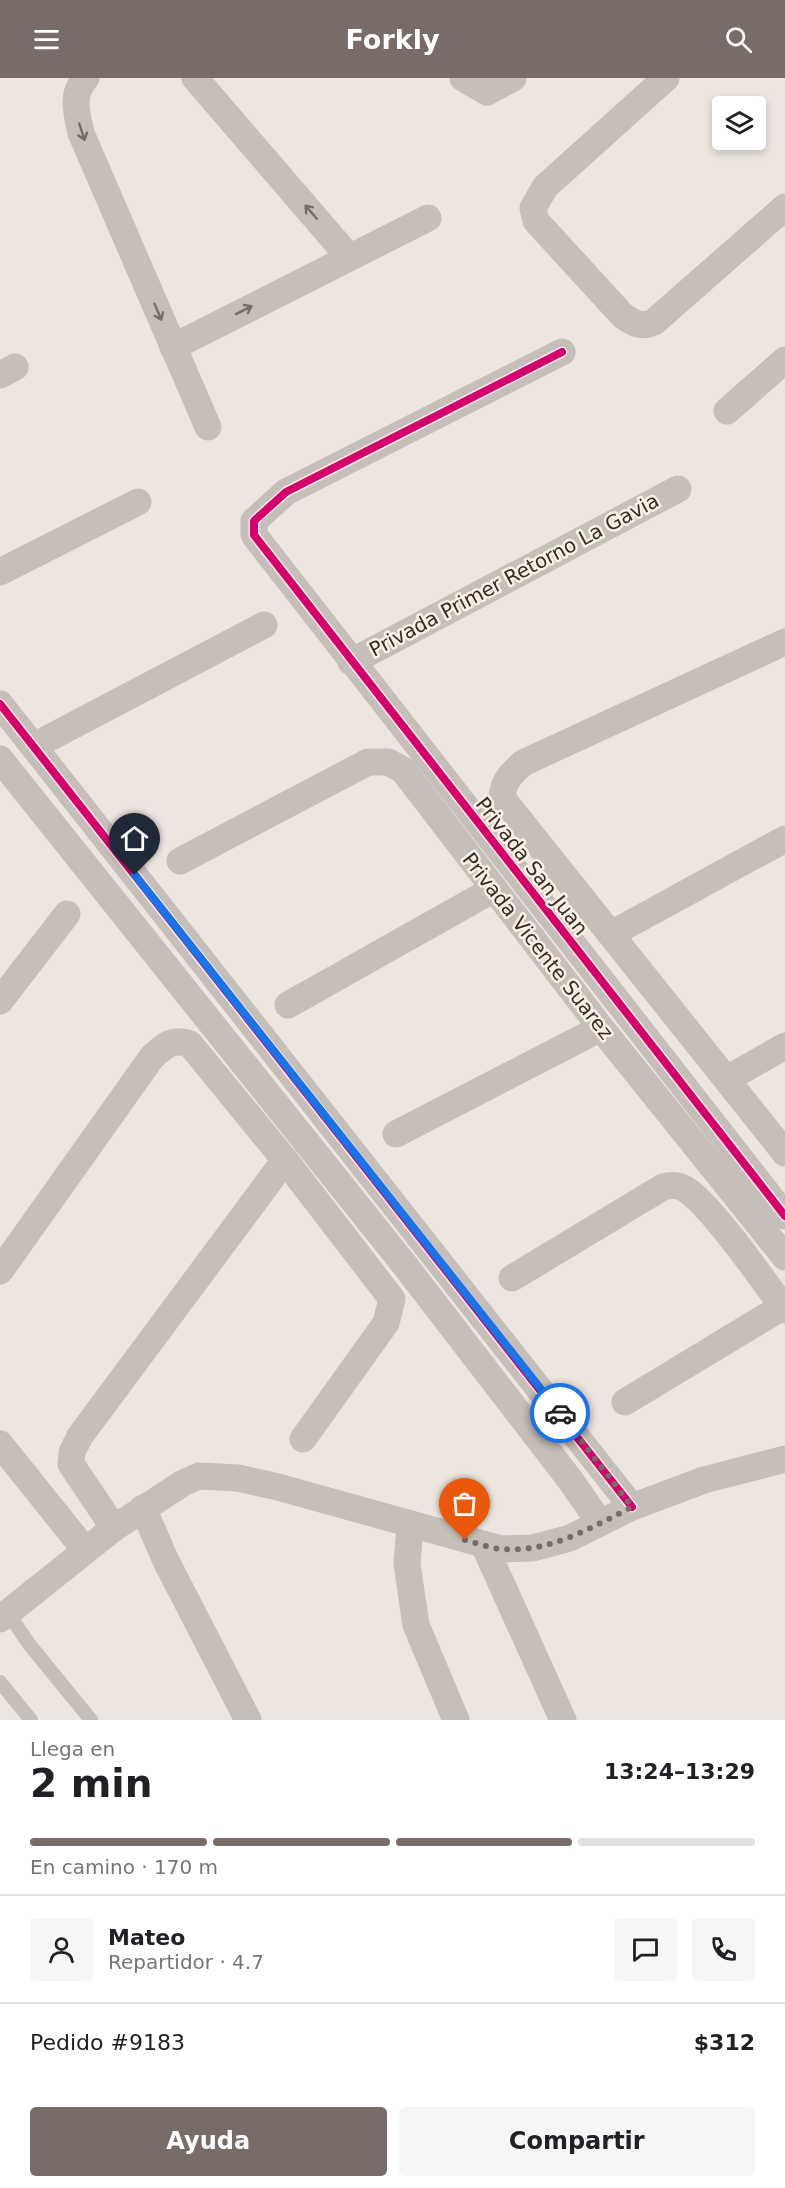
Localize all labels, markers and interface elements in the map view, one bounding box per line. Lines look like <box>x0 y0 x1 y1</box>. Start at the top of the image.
icon: menu <box>30 23 63 56</box>
icon: search <box>722 23 755 56</box>
text: Forkly <box>345 24 440 55</box>
map controls <box>712 96 766 150</box>
button: layers <box>712 96 766 150</box>
one-way arrow <box>77 122 88 141</box>
one-way arrow <box>304 204 317 220</box>
one-way arrow <box>153 302 164 320</box>
one-way arrow <box>234 304 252 316</box>
street label: Privada Primer Retorno La Gavia <box>365 488 663 662</box>
street label: Privada San Juan <box>471 792 593 940</box>
pin <box>109 813 160 875</box>
icon: home <box>118 822 151 855</box>
street label: Privada Vicente Suarez <box>458 848 618 1044</box>
courier <box>530 1383 590 1443</box>
icon: car <box>544 1397 577 1430</box>
pin <box>439 1478 490 1540</box>
icon: bag <box>448 1487 481 1520</box>
text: Llega en <box>30 1737 115 1761</box>
text: 13:24–13:29 <box>604 1759 755 1784</box>
text: 2 min <box>30 1761 152 1806</box>
text: En camino · 170 m <box>30 1855 218 1879</box>
button: person <box>30 1918 93 1981</box>
button: chat <box>614 1918 677 1981</box>
button: phone <box>692 1918 755 1981</box>
text: Mateo <box>108 1925 185 1950</box>
text: Repartidor · 4.7 <box>108 1950 264 1974</box>
text: Pedido #9183 <box>30 2030 185 2055</box>
text: $312 <box>694 2030 755 2055</box>
button: Ayuda <box>30 2107 387 2176</box>
button: Compartir <box>399 2107 755 2176</box>

